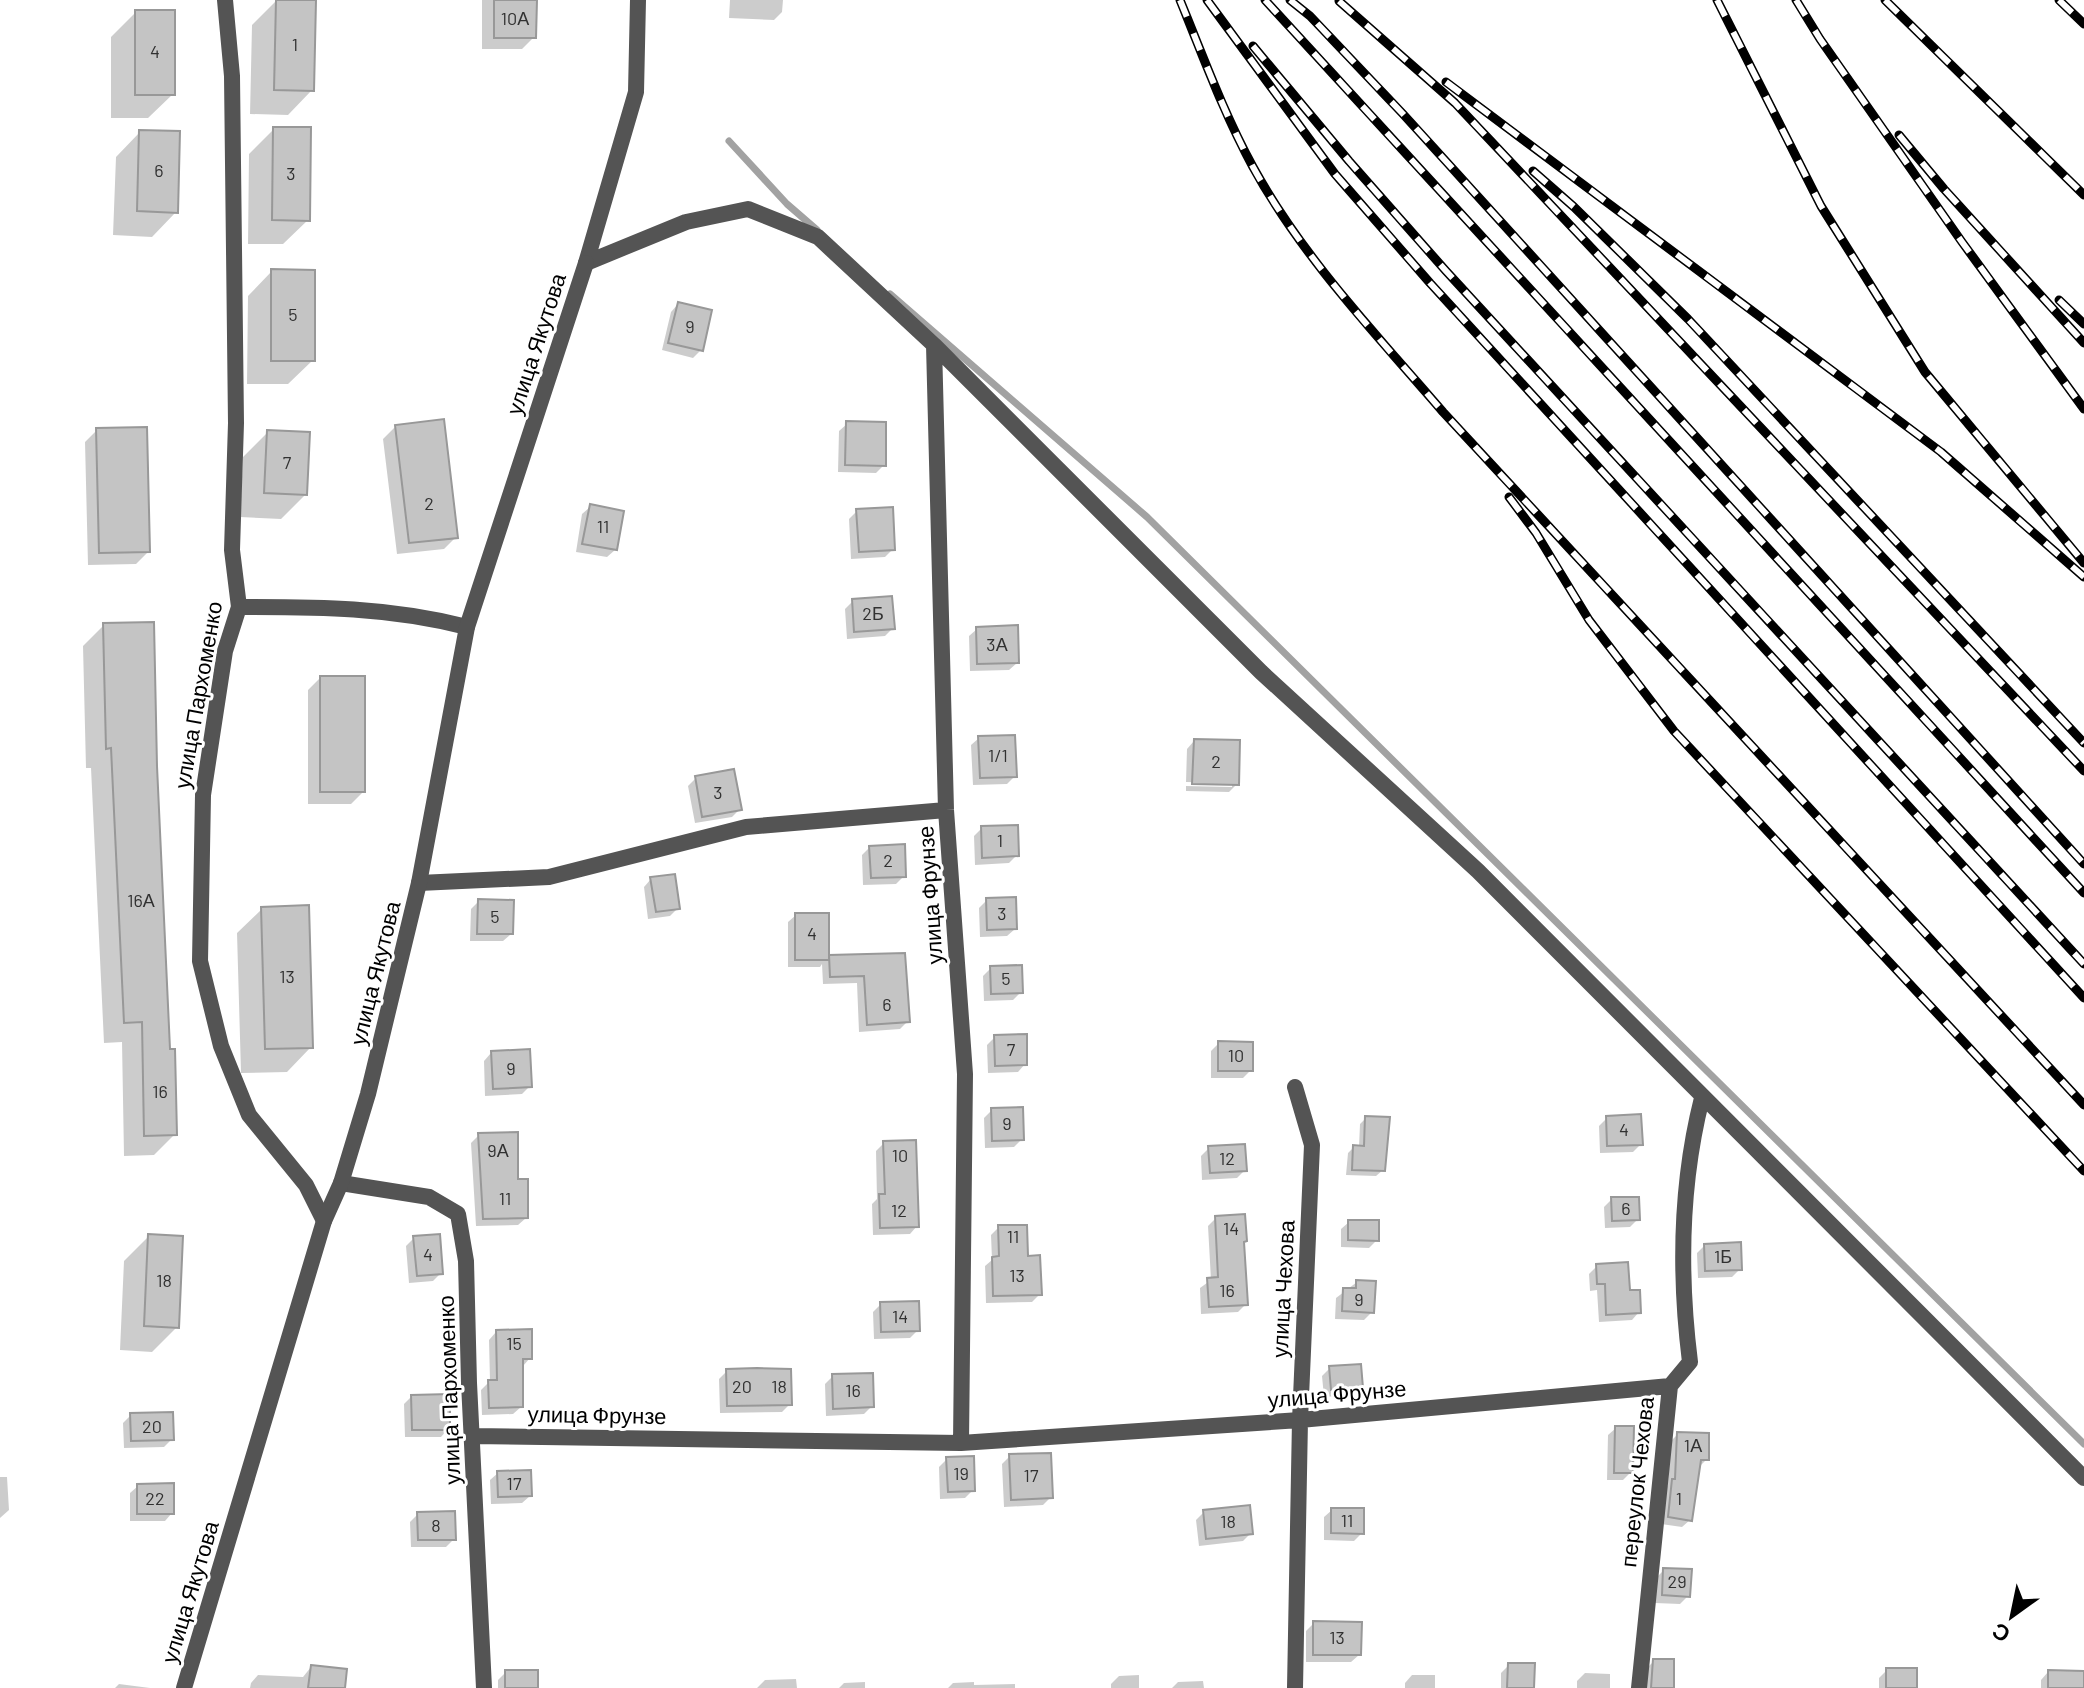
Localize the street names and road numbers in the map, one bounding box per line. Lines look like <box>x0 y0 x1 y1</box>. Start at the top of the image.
street label: улица Якутова <box>500 269 571 418</box>
street label: улица Пархоменко <box>168 599 227 791</box>
street label: улица Фрунзе <box>911 825 948 965</box>
street label: улица Якутова <box>344 897 406 1048</box>
street label: улица Чехова <box>1265 1219 1300 1359</box>
street label: улица Пархоменко <box>432 1295 465 1485</box>
street label: улица Фрунзе <box>1267 1374 1407 1413</box>
street label: переулок Чехова <box>1614 1395 1659 1569</box>
street label: улица Фрунзе <box>527 1400 667 1429</box>
street label: улица Якутова <box>155 1517 224 1666</box>

